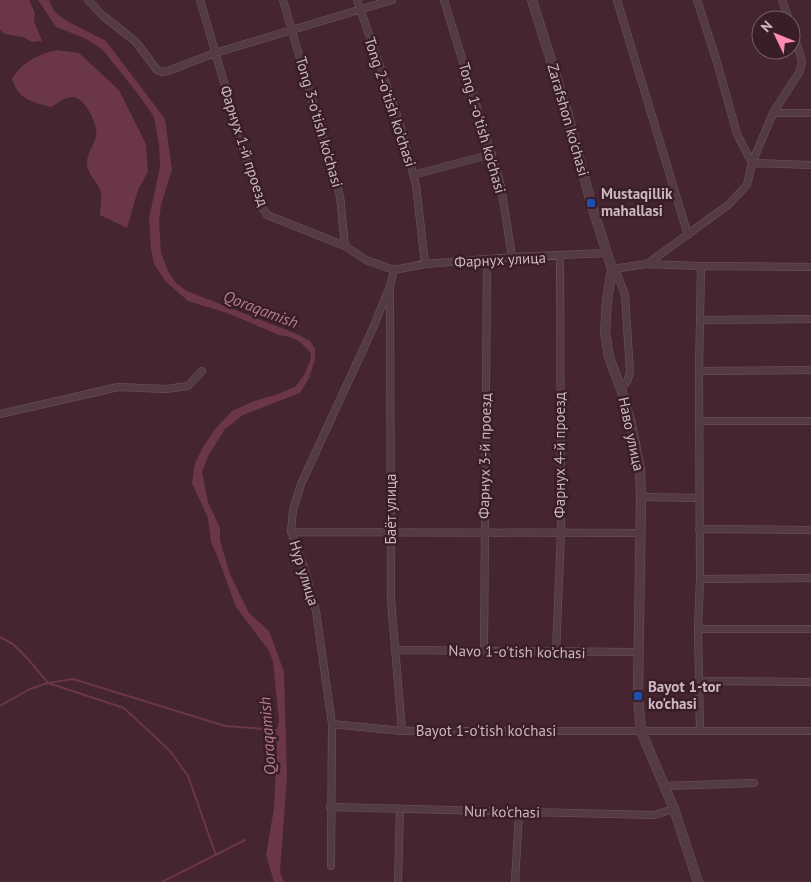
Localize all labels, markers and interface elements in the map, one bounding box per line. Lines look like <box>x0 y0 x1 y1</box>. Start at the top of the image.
north arrow <box>751 10 801 60</box>
text: N <box>757 17 776 36</box>
street label: Tong 2-o'tish ko'chasi <box>361 35 420 169</box>
street label: Tong 3-o'tish ko'chasi <box>292 54 347 189</box>
street label: Tong 1-o'tish ko'chasi <box>455 60 510 195</box>
street label: Zarafshon ko'chasi <box>543 61 594 178</box>
street label: Фарнух 1-й проезд <box>216 83 273 209</box>
place label: Mustaqillik mahallasi <box>601 184 673 220</box>
marker: Mustaqillik mahallasi <box>585 197 597 209</box>
street label: Фарнух улица <box>454 248 546 271</box>
water label: Qoraqamish <box>221 286 301 332</box>
street label: Фарнух 4-й проезд <box>550 392 569 518</box>
street label: Фарнух 3-й проезд <box>474 393 495 519</box>
street label: Наво улица <box>614 395 649 473</box>
street label: Баёт улица <box>381 474 400 545</box>
street label: Нур улица <box>286 538 323 608</box>
street label: Navo 1-o'tish ko'chasi <box>448 641 586 662</box>
place label: Bayot 1-tor ko'chasi <box>648 677 722 713</box>
marker: Bayot 1-tor ko'chasi <box>632 690 644 702</box>
water label: Qoraqamish <box>254 696 280 776</box>
street label: Bayot 1-o'tish ko'chasi <box>416 721 556 740</box>
street label: Nur ko'chasi <box>464 801 540 822</box>

